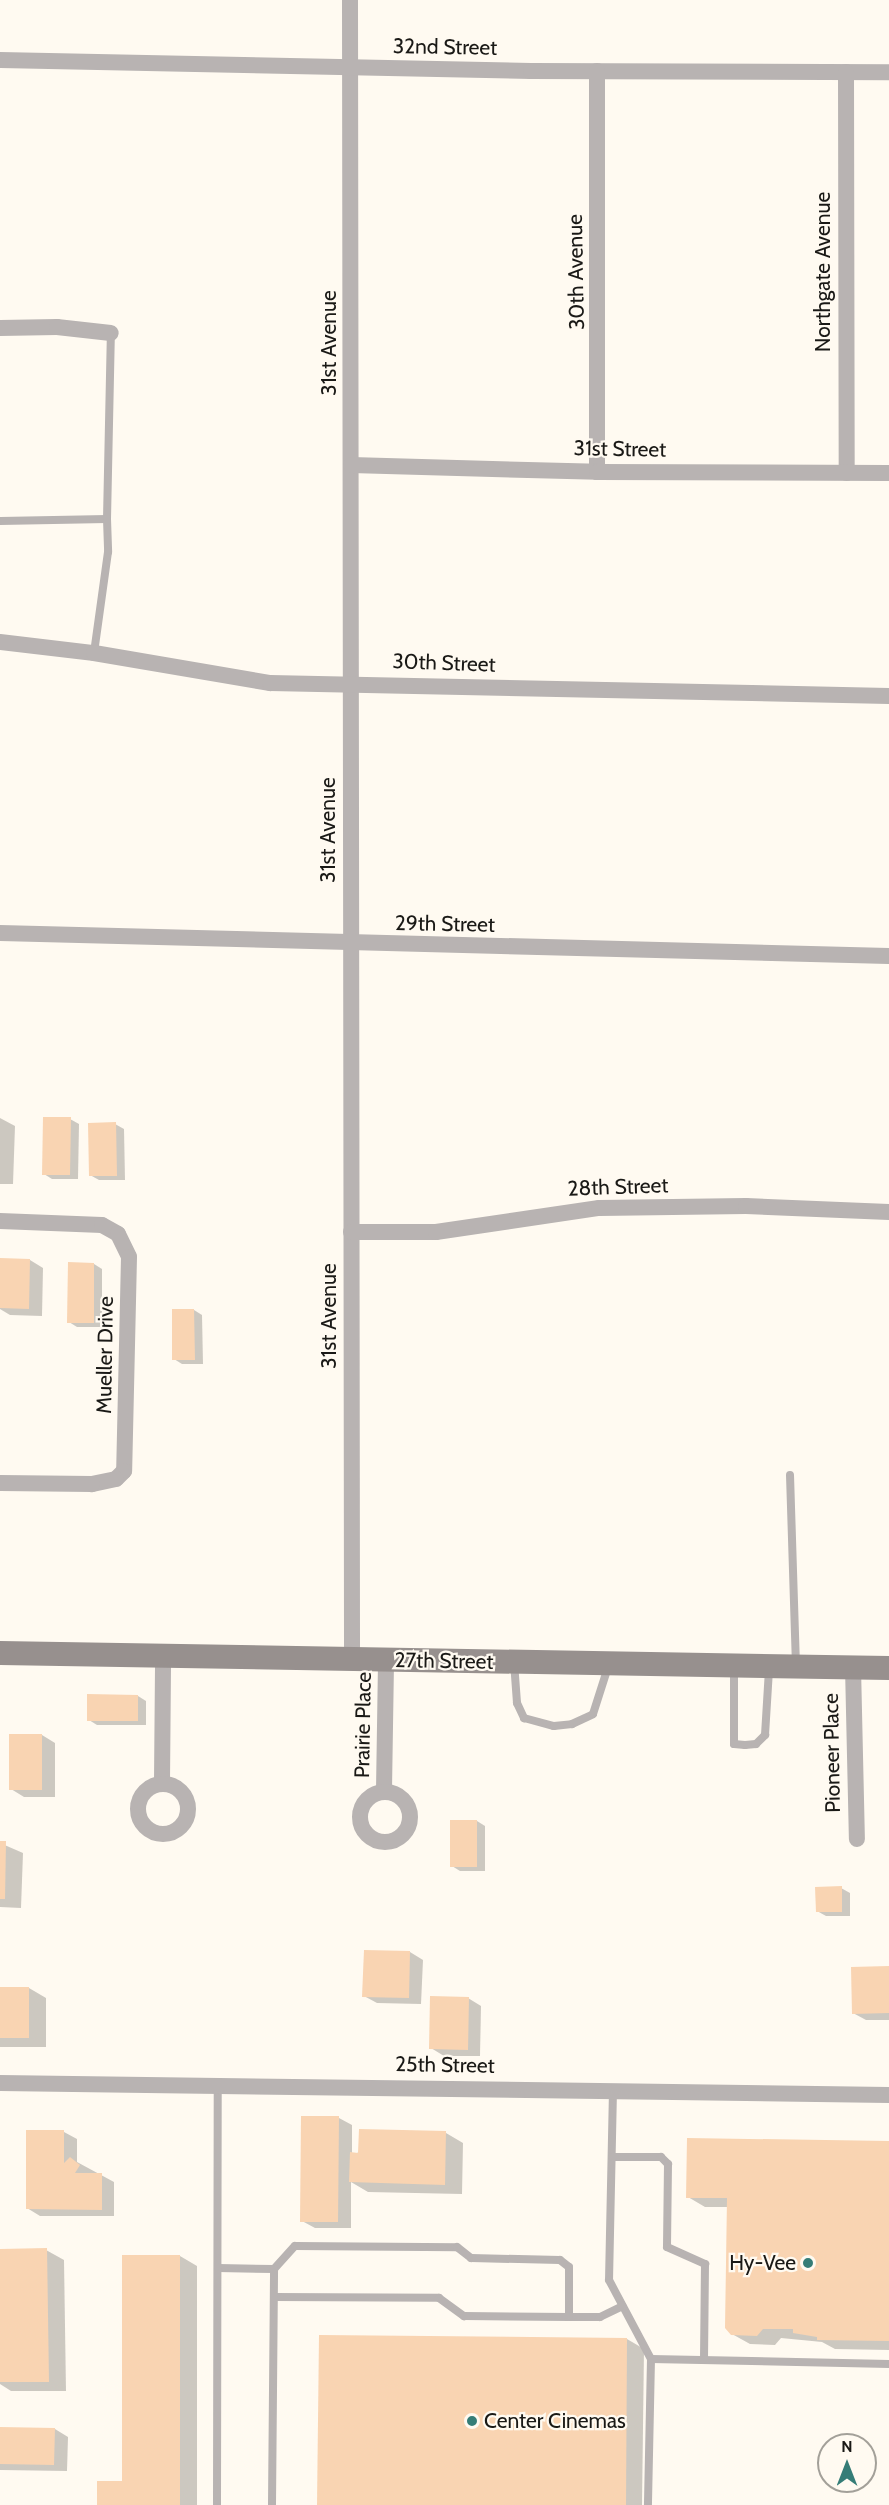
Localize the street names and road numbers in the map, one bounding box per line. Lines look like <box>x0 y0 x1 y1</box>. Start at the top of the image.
street label: 32nd Street <box>393 33 497 61</box>
street label: Northgate Avenue <box>810 192 836 352</box>
street label: 30th Avenue <box>562 214 590 330</box>
street label: 31st Avenue <box>316 290 342 396</box>
street label: 31st Street <box>573 436 667 462</box>
street label: 30th Street <box>392 649 496 677</box>
street label: 31st Avenue <box>315 777 341 883</box>
street label: 29th Street <box>395 911 495 937</box>
street label: 28th Street <box>567 1173 669 1201</box>
street label: 31st Avenue <box>316 1263 342 1369</box>
street label: Mueller Drive <box>91 1296 119 1414</box>
street label: 27th Street <box>394 1648 494 1674</box>
street label: Prairie Place <box>349 1672 377 1778</box>
street label: Pioneer Place <box>818 1693 846 1813</box>
street label: 25th Street <box>395 2052 495 2078</box>

